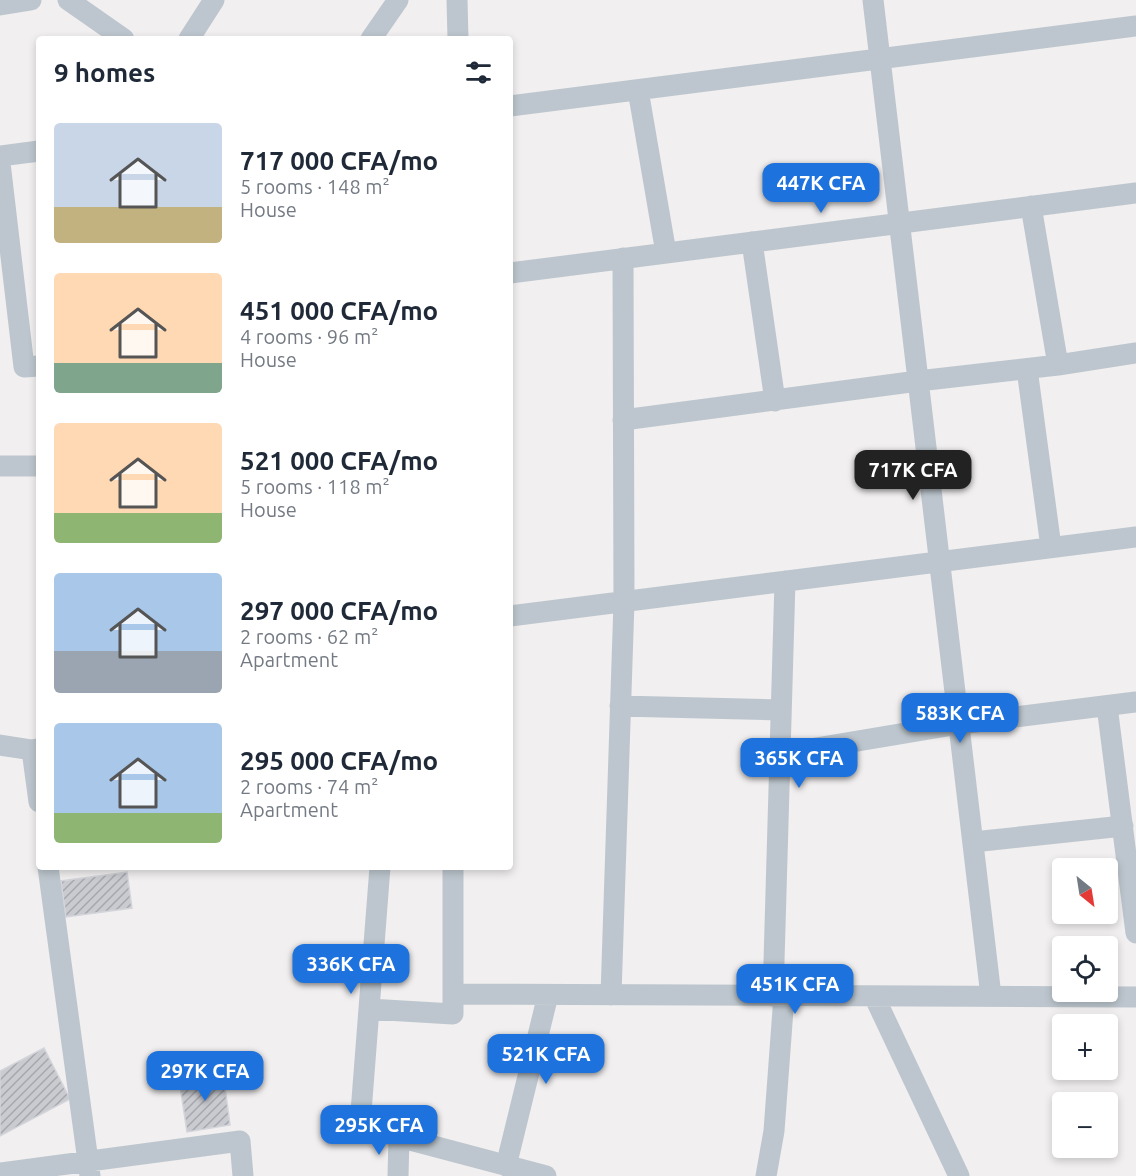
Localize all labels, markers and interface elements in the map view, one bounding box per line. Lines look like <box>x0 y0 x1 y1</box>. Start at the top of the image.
icon: filters <box>462 56 495 89</box>
text: 9 homes <box>54 58 155 87</box>
text: 717 000 CFA/mo <box>240 146 438 175</box>
icon: home <box>102 147 174 219</box>
pin: 447K CFA <box>759 163 883 214</box>
text: 447K CFA <box>776 171 866 194</box>
text: 5 rooms · 148 m² <box>240 175 390 198</box>
text: House <box>240 198 297 221</box>
text: 451 000 CFA/mo <box>240 296 438 325</box>
icon: home <box>102 297 174 369</box>
text: 4 rooms · 96 m² <box>240 325 378 348</box>
text: House <box>240 348 297 371</box>
text: 521 000 CFA/mo <box>240 446 438 475</box>
icon: home <box>102 447 174 519</box>
pin: 717K CFA <box>851 450 975 501</box>
text: 717K CFA <box>868 458 958 481</box>
text: 5 rooms · 118 m² <box>240 475 390 498</box>
text: House <box>240 498 297 521</box>
text: 297 000 CFA/mo <box>240 596 438 625</box>
icon: home <box>102 597 174 669</box>
text: 2 rooms · 62 m² <box>240 625 378 648</box>
text: Apartment <box>240 648 338 671</box>
pin: 583K CFA <box>898 693 1022 744</box>
text: 583K CFA <box>915 701 1005 724</box>
pin: 365K CFA <box>737 738 861 789</box>
text: 295 000 CFA/mo <box>240 746 438 775</box>
text: 365K CFA <box>754 746 844 769</box>
icon: home <box>102 747 174 819</box>
text: 2 rooms · 74 m² <box>240 775 378 798</box>
text: Apartment <box>240 798 338 821</box>
north arrow <box>1052 858 1118 924</box>
map controls <box>1052 858 1118 1158</box>
button: locate <box>1052 936 1118 1002</box>
pin: 336K CFA <box>289 944 413 995</box>
text: 336K CFA <box>306 952 396 975</box>
pin: 451K CFA <box>733 964 857 1015</box>
text: 451K CFA <box>750 972 840 995</box>
button: + <box>1052 1014 1118 1080</box>
pin: 521K CFA <box>484 1034 608 1085</box>
text: 521K CFA <box>501 1042 591 1065</box>
pin: 297K CFA <box>143 1051 267 1102</box>
text: 297K CFA <box>160 1059 250 1082</box>
button: − <box>1052 1092 1118 1158</box>
pin: 295K CFA <box>317 1105 441 1156</box>
text: 295K CFA <box>334 1113 424 1136</box>

